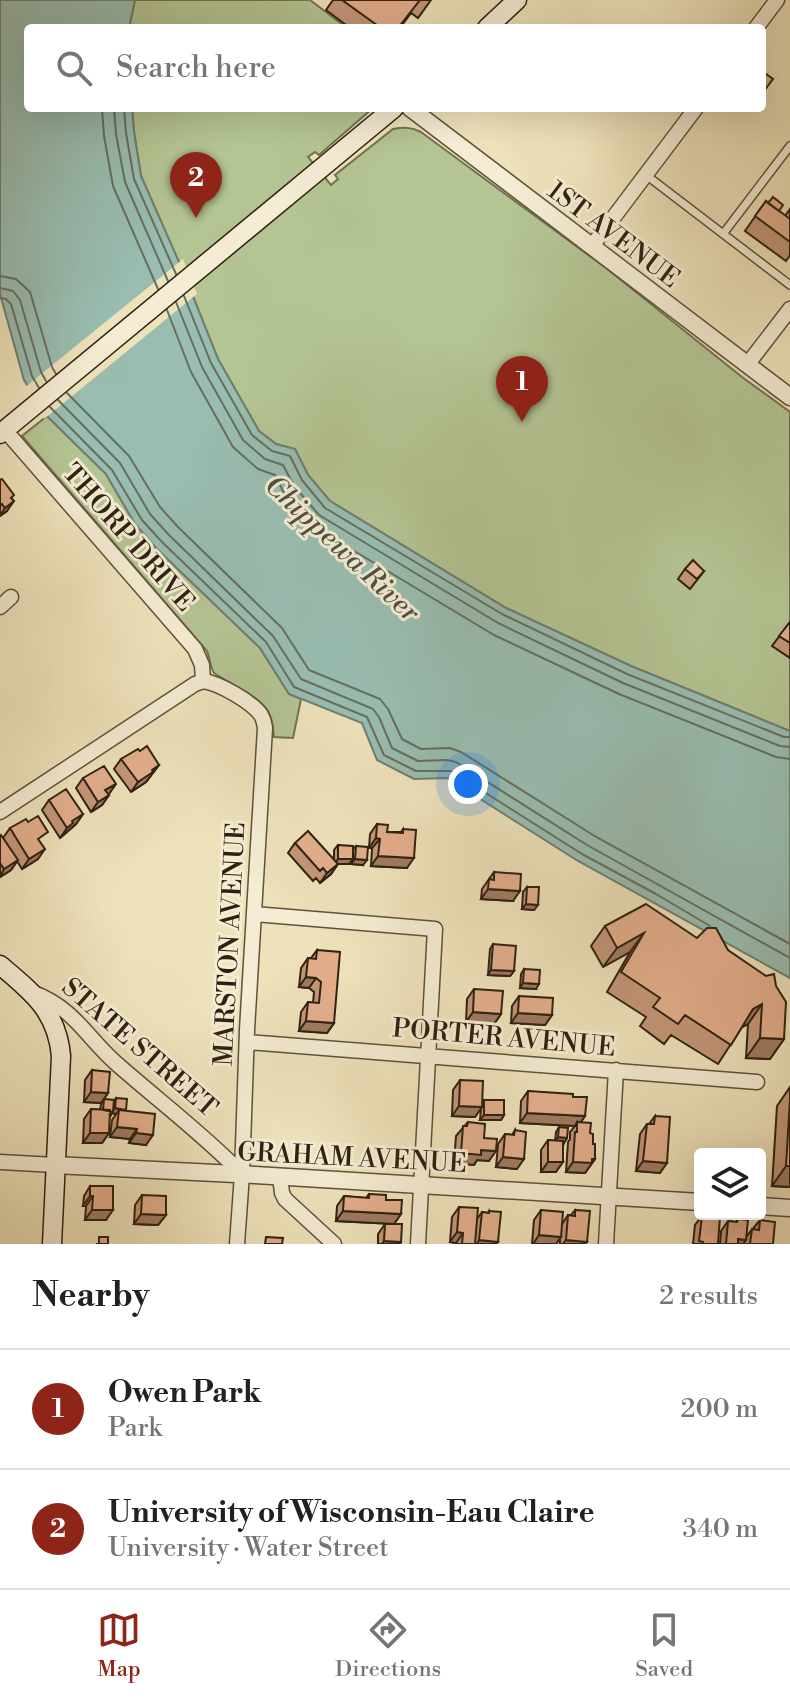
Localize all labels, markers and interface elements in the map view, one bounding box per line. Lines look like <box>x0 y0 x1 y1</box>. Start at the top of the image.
search box <box>24 24 766 112</box>
icon: search <box>52 46 96 90</box>
text: Search here <box>116 49 276 87</box>
pin: 2 <box>170 152 222 218</box>
street label: 1ST AVENUE <box>541 175 686 295</box>
pin: 1 <box>496 356 548 422</box>
street label: THORP DRIVE <box>55 457 201 618</box>
water label: Chippewa River <box>257 468 428 631</box>
your location <box>448 764 488 804</box>
street label: MARSTON AVENUE <box>208 821 252 1067</box>
street label: STATE STREET <box>55 971 224 1124</box>
street label: PORTER AVENUE <box>391 1012 617 1064</box>
street label: GRAHAM AVENUE <box>237 1136 467 1180</box>
map controls <box>694 1148 766 1220</box>
button: layers <box>694 1148 766 1220</box>
text: Nearby <box>32 1275 150 1317</box>
text: 2 results <box>659 1280 758 1312</box>
text: Owen Park <box>108 1374 261 1412</box>
text: 1 <box>52 1393 64 1425</box>
text: 200 m <box>681 1393 758 1425</box>
text: Park <box>108 1412 162 1444</box>
text: University of Wisconsin-Eau Claire <box>108 1494 595 1532</box>
text: 2 <box>50 1513 66 1545</box>
text: 340 m <box>682 1513 758 1545</box>
text: University · Water Street <box>108 1532 388 1564</box>
tab: Map <box>97 1608 141 1683</box>
tab: Directions <box>335 1608 441 1683</box>
tab: Saved <box>635 1608 693 1683</box>

